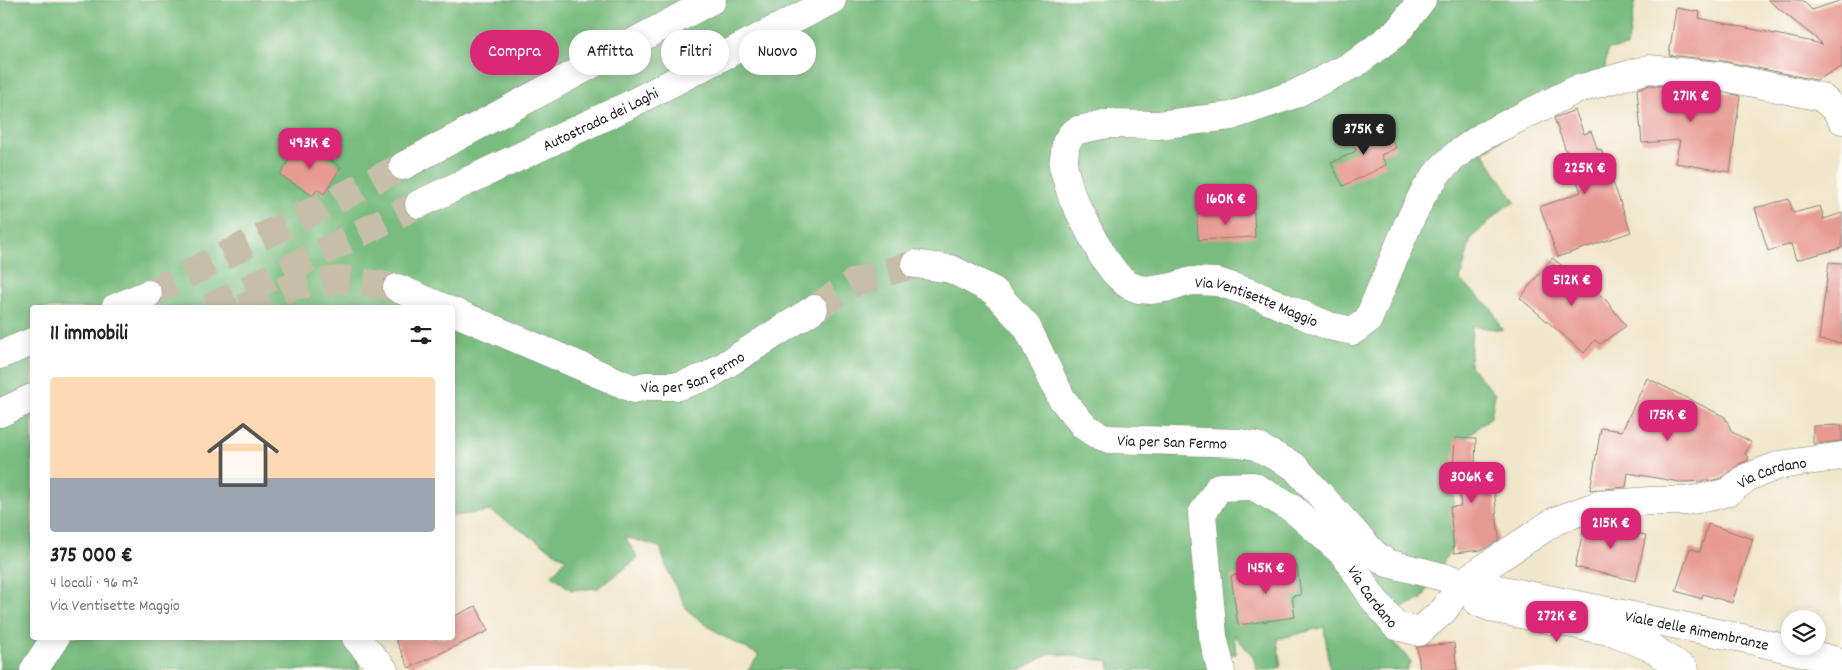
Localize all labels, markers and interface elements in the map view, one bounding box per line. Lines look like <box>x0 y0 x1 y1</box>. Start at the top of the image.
chip: Compra <box>470 30 559 75</box>
chip: Affitta <box>569 30 651 75</box>
chip: Filtri <box>661 30 729 75</box>
chip: Nuovo <box>739 30 816 75</box>
pin: 271K € <box>1650 80 1732 123</box>
street label: Autostrada dei Laghi <box>539 83 663 158</box>
text: 271K € <box>1673 85 1709 108</box>
pin: 375K € <box>1323 114 1405 156</box>
text: 375K € <box>1344 118 1384 141</box>
pin: 493K € <box>269 128 351 170</box>
text: 493K € <box>289 132 331 155</box>
pin: 225K € <box>1544 152 1626 195</box>
text: 225K € <box>1564 157 1606 180</box>
pin: 160K € <box>1185 184 1267 226</box>
text: 160K € <box>1206 188 1246 211</box>
pin: 512K € <box>1531 264 1613 307</box>
text: 512K € <box>1553 269 1591 292</box>
street label: Via Ventisette Maggio <box>1195 272 1321 334</box>
text: 11 immobili <box>50 320 128 350</box>
icon: filters <box>407 321 435 349</box>
street label: Via per San Fermo <box>638 347 750 401</box>
pin: 175K € <box>1627 400 1709 442</box>
text: 175K € <box>1649 404 1687 427</box>
icon: home <box>198 410 288 500</box>
street label: Via per San Fermo <box>1117 430 1227 457</box>
street label: Via Cardano <box>1733 452 1808 496</box>
pin: 306K € <box>1431 462 1513 504</box>
text: 306K € <box>1450 466 1494 489</box>
pin: 215K € <box>1570 508 1652 550</box>
text: 215K € <box>1592 512 1630 535</box>
text: 375 000 € <box>50 542 133 572</box>
pin: 145K € <box>1225 552 1307 595</box>
text: 145K € <box>1247 557 1285 580</box>
street label: Via Cardano <box>1341 562 1402 634</box>
text: 4 locali · 96 m² <box>50 572 139 595</box>
text: Via Ventisette Maggio <box>50 595 180 618</box>
pin: 272K € <box>1516 600 1598 643</box>
text: 272K € <box>1537 605 1577 628</box>
street label: Viale delle Rimembranze <box>1623 606 1771 658</box>
map controls <box>1781 610 1826 655</box>
button: layers <box>1781 610 1826 655</box>

